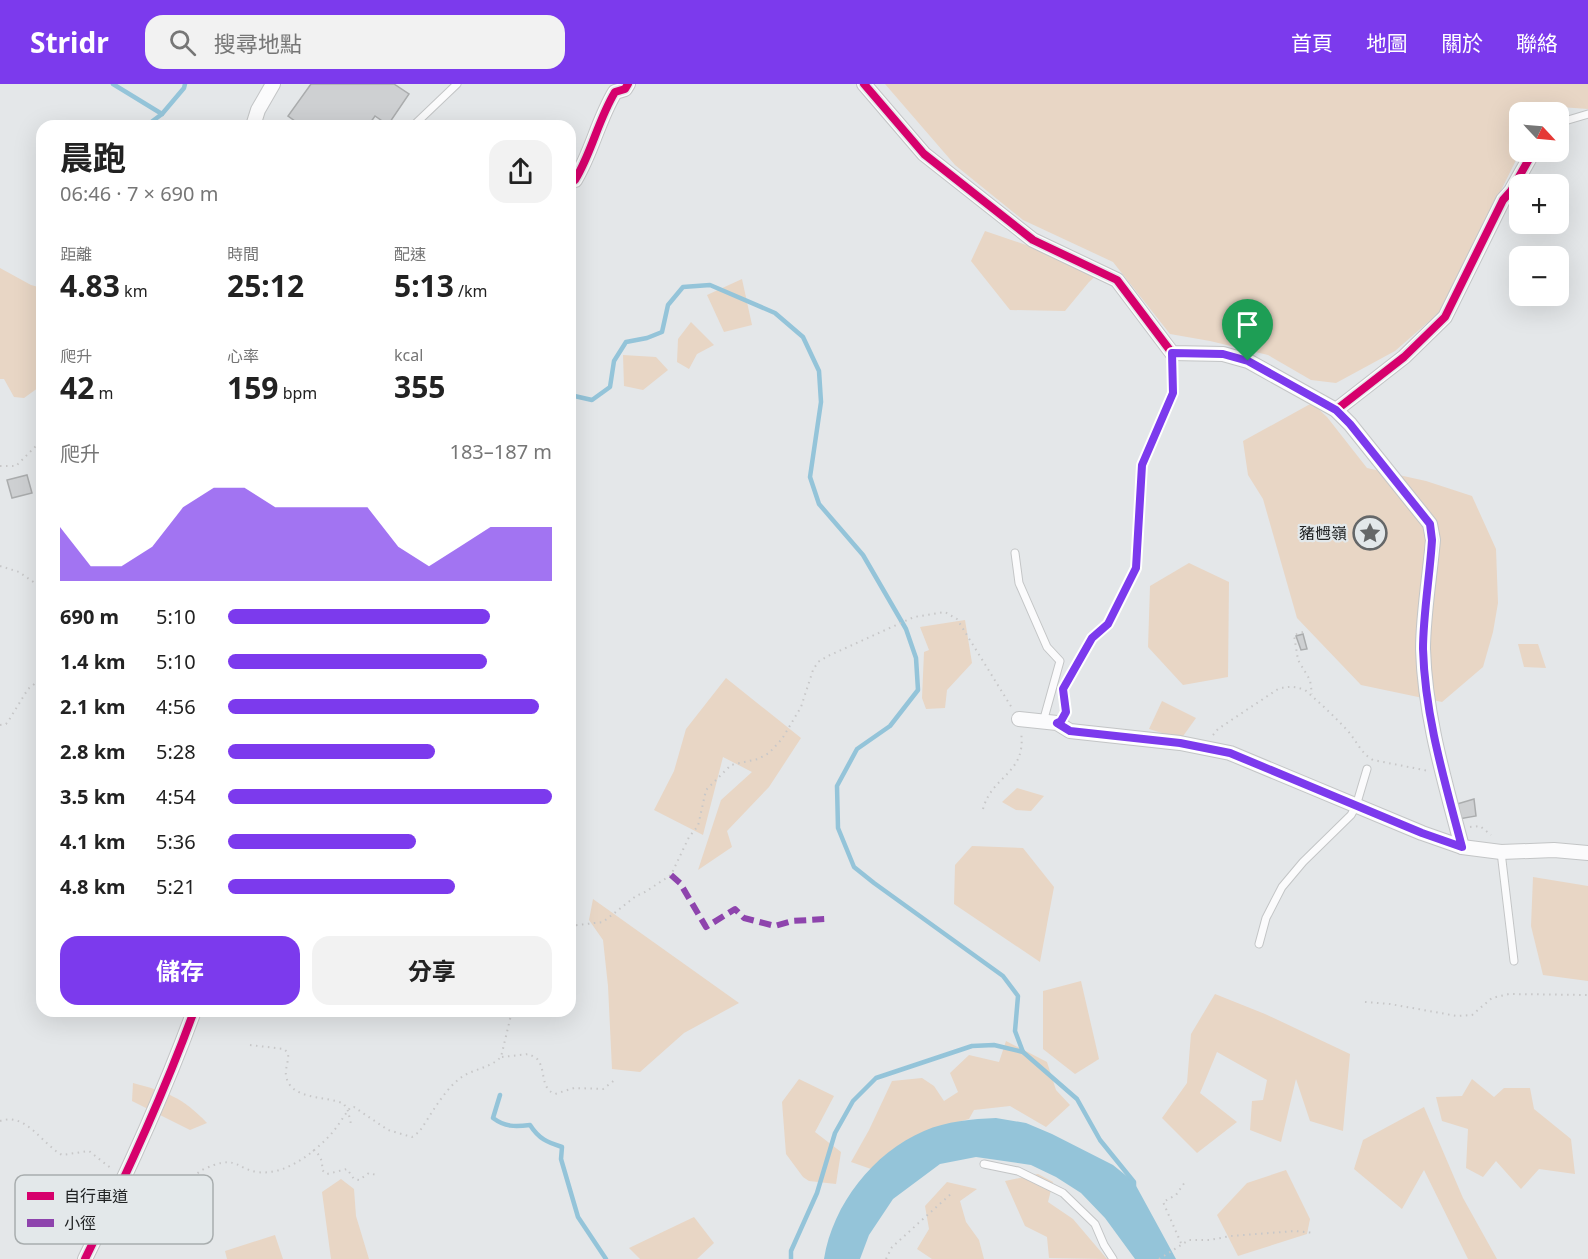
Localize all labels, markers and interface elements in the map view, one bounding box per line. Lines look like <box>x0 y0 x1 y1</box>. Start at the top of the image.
search box <box>145 15 565 69</box>
text: Stridr <box>30 23 109 61</box>
icon: search <box>166 26 199 59</box>
text: 搜尋地點 <box>214 28 302 58</box>
text: 首頁 <box>1291 29 1333 57</box>
text: 地圖 <box>1366 29 1408 57</box>
text: 關於 <box>1441 29 1483 57</box>
text: 聯絡 <box>1516 29 1558 57</box>
north arrow <box>1509 102 1569 162</box>
map controls <box>1509 102 1569 306</box>
text: 晨跑 <box>60 135 126 180</box>
button: share <box>489 140 552 203</box>
button: + <box>1509 174 1569 234</box>
text: 06:46 · 7 × 690 m <box>60 180 218 207</box>
text: 距離 <box>60 243 92 265</box>
text: 時間 <box>227 243 259 265</box>
text: 配速 <box>394 243 426 265</box>
button: − <box>1509 246 1569 306</box>
text: 4.83 <box>60 265 120 306</box>
text: 25:12 <box>227 265 304 306</box>
text: 5:13 <box>394 265 454 306</box>
text: km <box>120 280 148 302</box>
text: /km <box>454 280 488 302</box>
pin <box>1222 299 1273 361</box>
icon: arrive <box>1231 308 1264 341</box>
text: kcal <box>394 344 423 366</box>
text: 爬升 <box>60 345 92 367</box>
text: 心率 <box>227 345 259 367</box>
text: 355 <box>394 366 445 407</box>
text: 42 <box>60 367 94 408</box>
text: 159 <box>227 367 278 408</box>
text: m <box>94 382 113 404</box>
text: bpm <box>278 382 317 404</box>
text: 183–187 m <box>449 438 552 465</box>
text: 爬升 <box>60 440 100 467</box>
place icon: 豬乸嶺 <box>1352 515 1388 551</box>
place label: 豬乸嶺 <box>1299 522 1347 544</box>
text: 690 m <box>60 603 119 630</box>
text: 5:10 <box>156 603 196 630</box>
text: 1.4 km <box>60 648 126 675</box>
text: 5:10 <box>156 648 196 675</box>
text: 2.1 km <box>60 693 126 720</box>
text: 4:56 <box>156 693 196 720</box>
text: 2.8 km <box>60 738 126 765</box>
text: 5:28 <box>156 738 196 765</box>
text: 3.5 km <box>60 783 126 810</box>
text: 4:54 <box>156 783 196 810</box>
text: 4.1 km <box>60 828 126 855</box>
text: 5:36 <box>156 828 196 855</box>
text: 4.8 km <box>60 873 126 900</box>
text: 5:21 <box>156 873 196 900</box>
button: 儲存 <box>60 936 300 1005</box>
button: 分享 <box>312 936 552 1005</box>
legend <box>15 1175 213 1244</box>
text: 自行車道 <box>64 1185 128 1207</box>
text: 小徑 <box>64 1212 96 1234</box>

